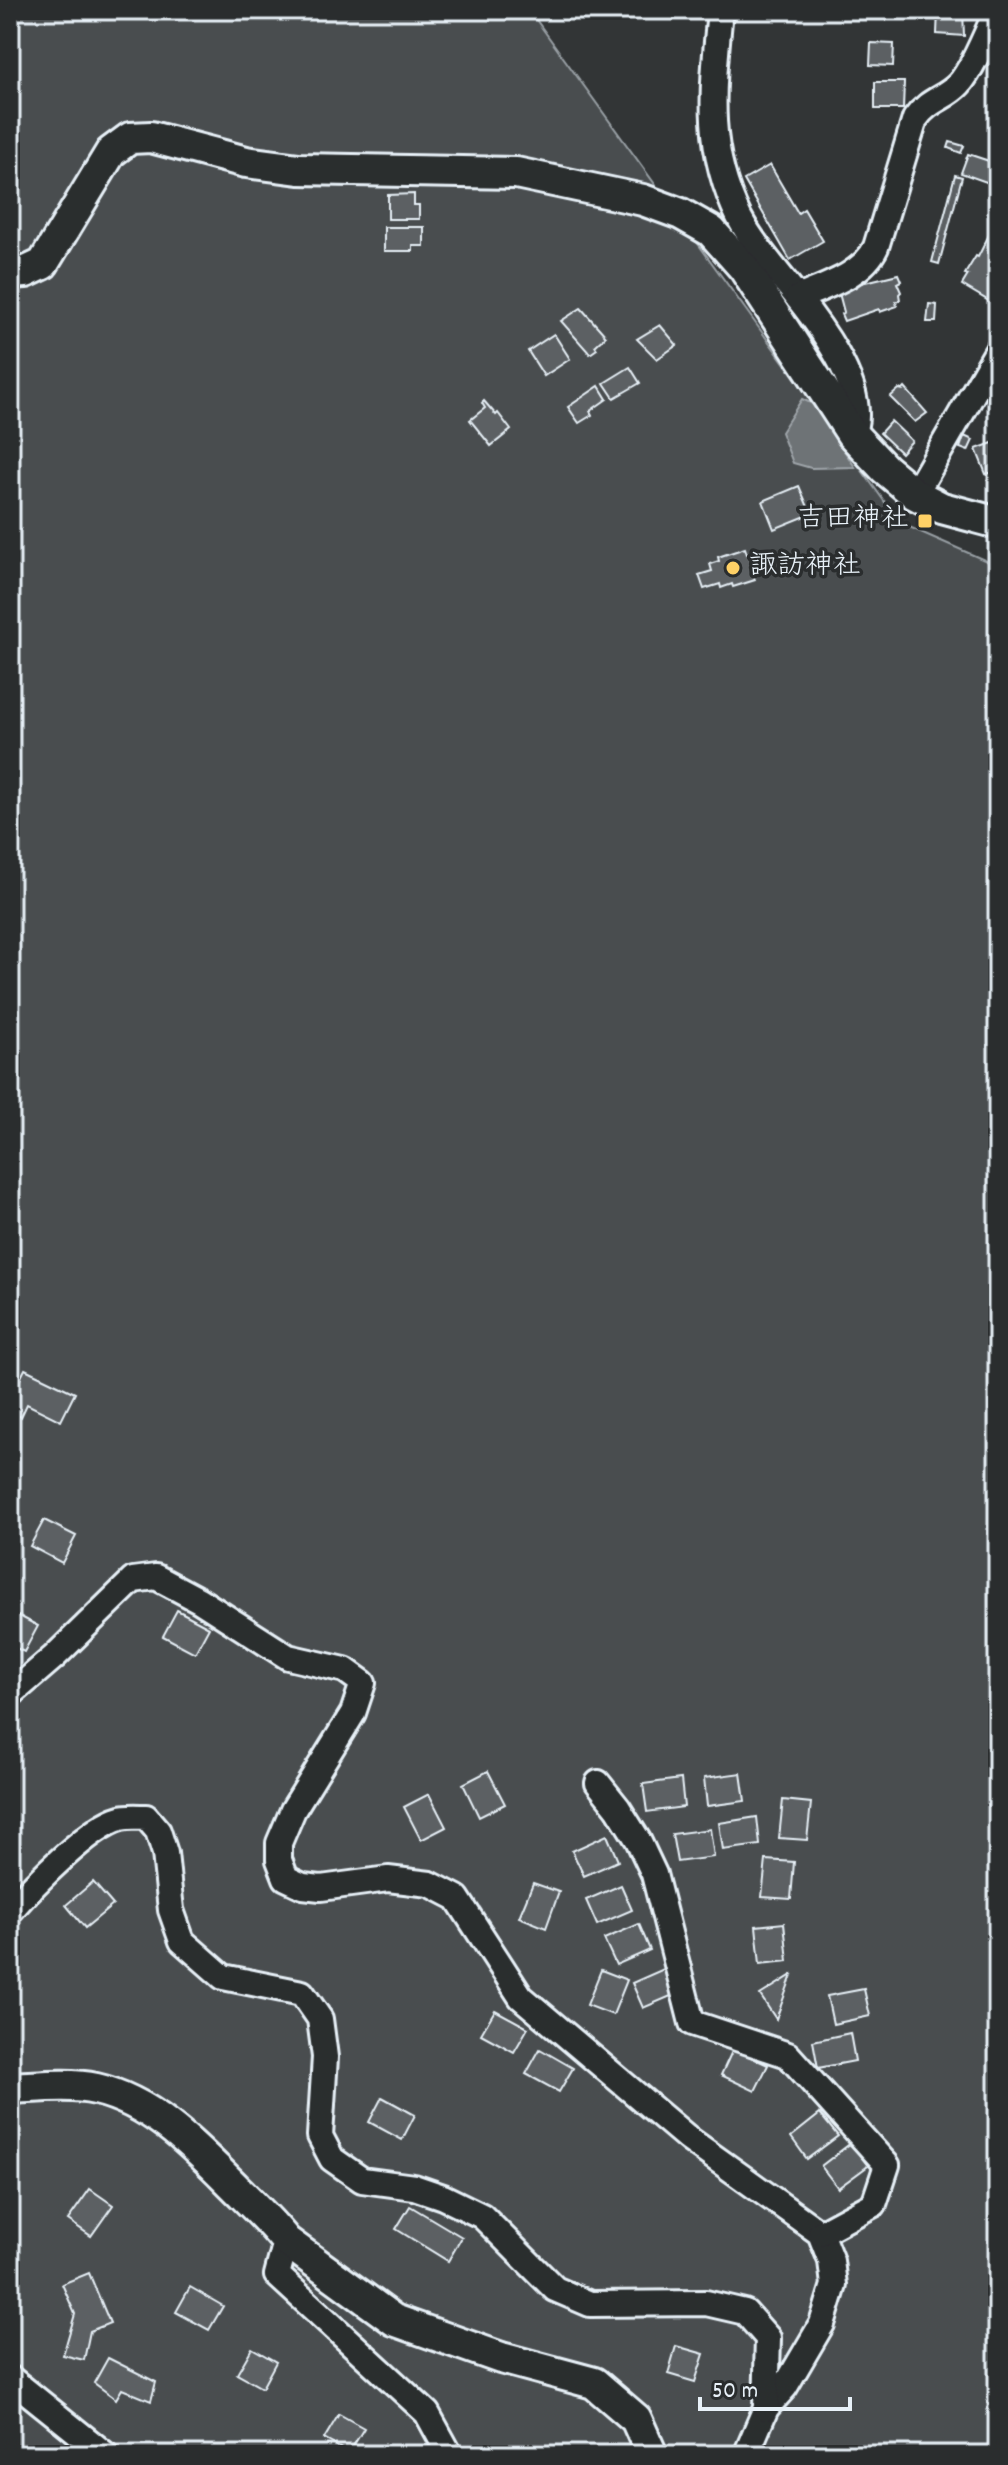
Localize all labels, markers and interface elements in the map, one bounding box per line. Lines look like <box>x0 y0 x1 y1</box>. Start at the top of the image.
place label: 吉田神社 <box>797 501 909 541</box>
marker: 吉田神社 <box>916 512 934 530</box>
place label: 諏訪神社 <box>749 548 861 588</box>
marker: 諏訪神社 <box>724 559 742 577</box>
scale bar <box>700 2361 850 2411</box>
text: 50 m <box>712 2375 758 2409</box>

